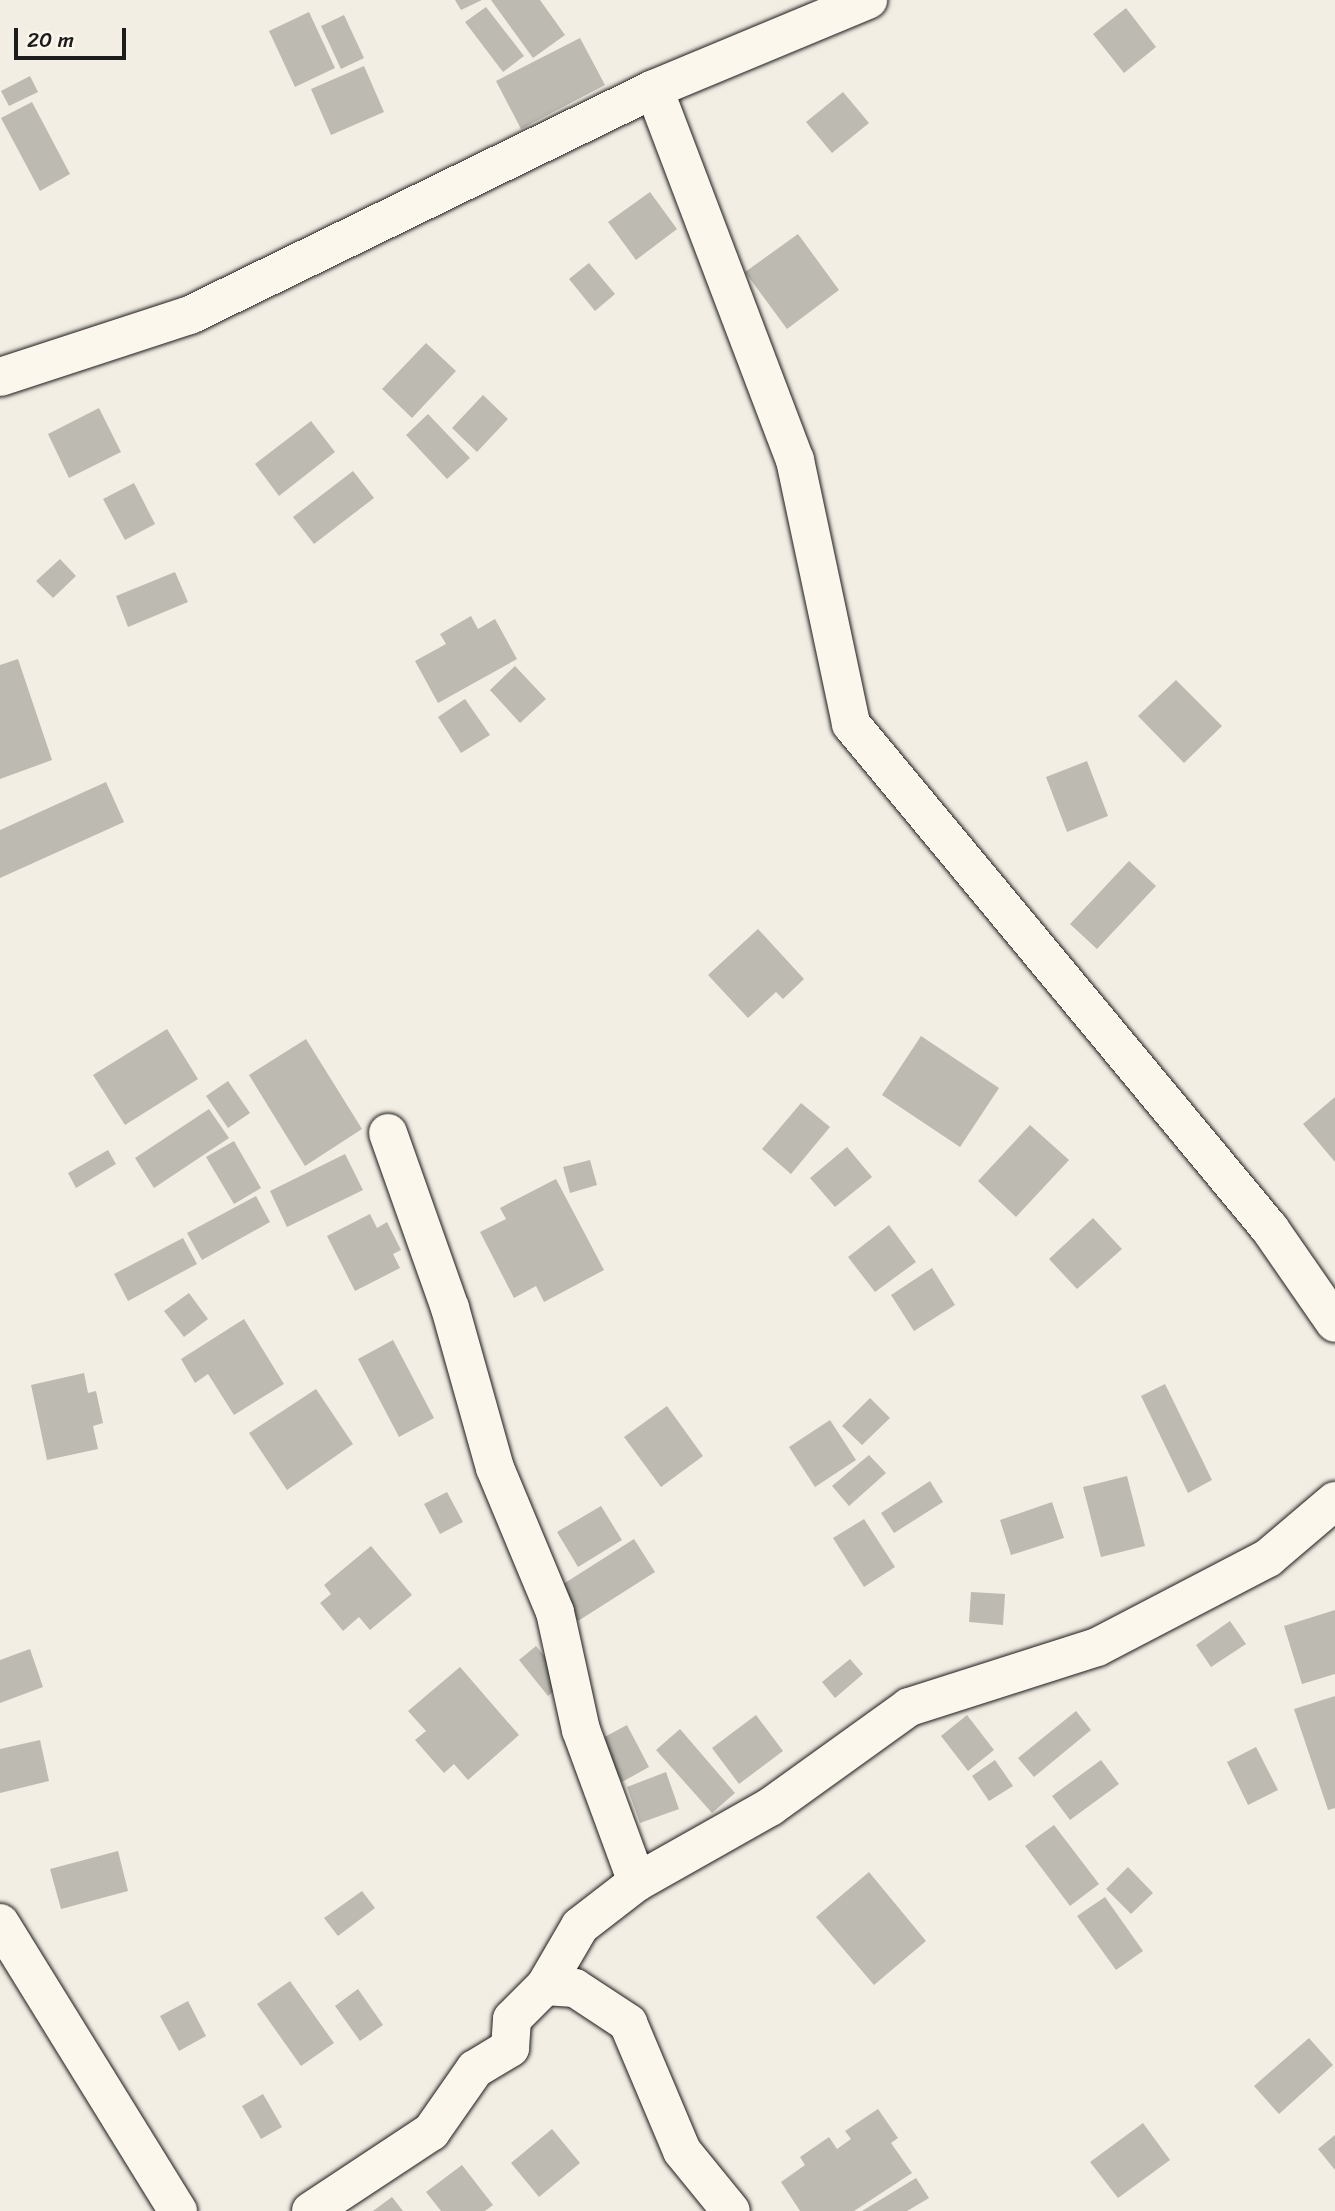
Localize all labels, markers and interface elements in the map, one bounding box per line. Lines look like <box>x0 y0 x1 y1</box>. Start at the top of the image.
scale bar <box>18 14 130 58</box>
text: 20 m <box>27 21 74 59</box>

